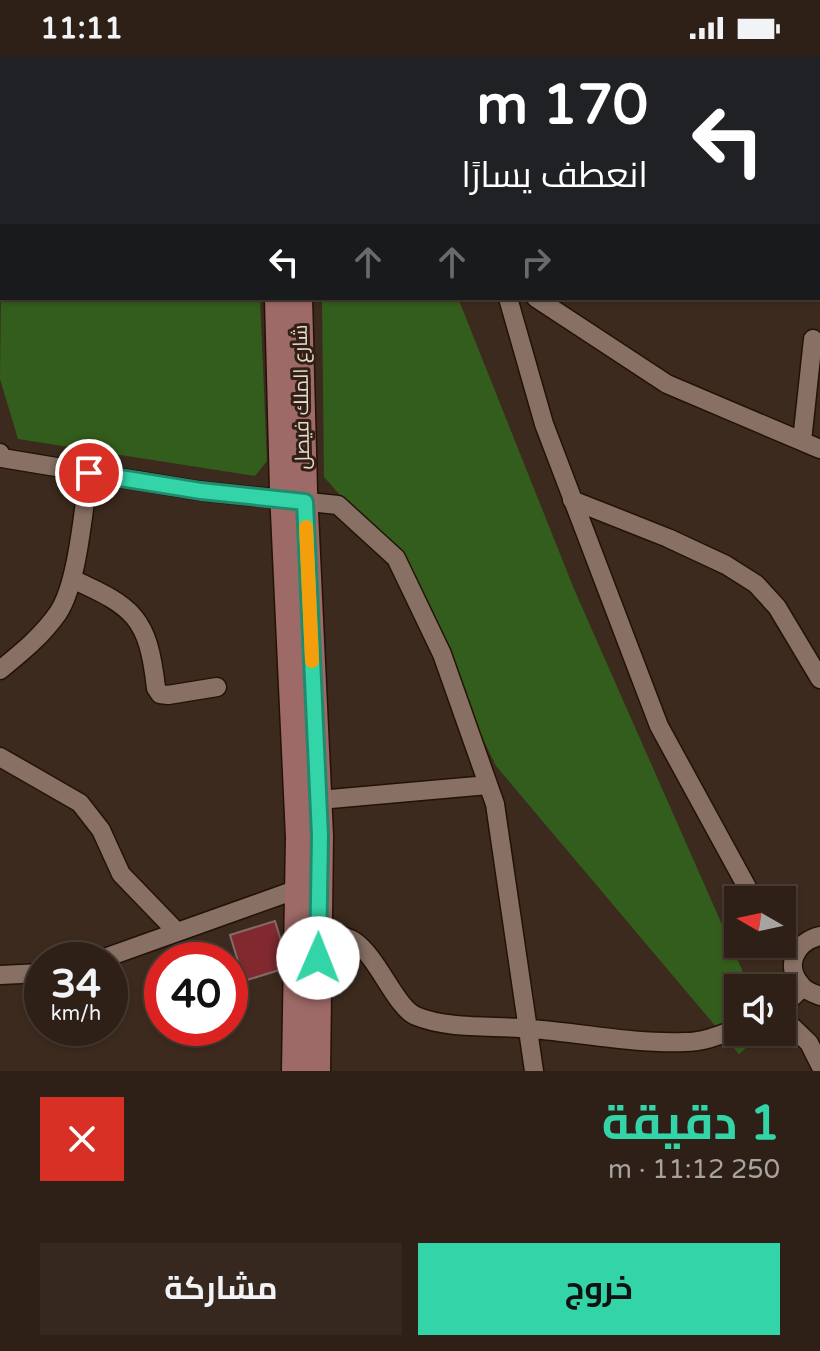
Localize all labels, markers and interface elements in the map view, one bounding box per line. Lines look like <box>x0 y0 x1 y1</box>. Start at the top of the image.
text: 11:11 <box>40 10 123 47</box>
text: 170 m <box>477 72 648 139</box>
icon: left <box>676 88 780 192</box>
text: انعطف يسارًا <box>461 154 648 197</box>
icon: left <box>262 240 306 284</box>
icon: ahead <box>346 240 390 284</box>
icon: ahead <box>430 240 474 284</box>
icon: right <box>514 240 558 284</box>
street label: شارع الملك فيصل <box>289 324 316 470</box>
pin <box>55 439 123 507</box>
icon: arrive <box>67 451 111 495</box>
north arrow <box>724 886 796 958</box>
map controls <box>724 886 796 1046</box>
position arrow <box>276 916 360 1000</box>
speed limit sign: 40 <box>144 942 248 1046</box>
text: 34 <box>51 960 101 1008</box>
button: sound <box>724 974 796 1046</box>
text: km/h <box>51 1002 101 1026</box>
text: 1 دقيقة <box>602 1095 780 1153</box>
button: close <box>40 1097 124 1181</box>
text: 250 m · 11:12 <box>608 1154 780 1185</box>
button: مشاركة <box>40 1243 402 1335</box>
button: خروج <box>418 1243 780 1335</box>

